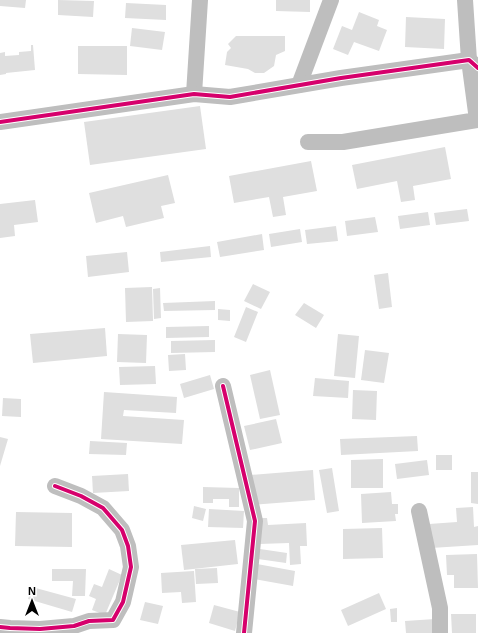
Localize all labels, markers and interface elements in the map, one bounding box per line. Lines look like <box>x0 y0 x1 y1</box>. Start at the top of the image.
north arrow <box>12 581 52 621</box>
text: N <box>28 585 36 597</box>

